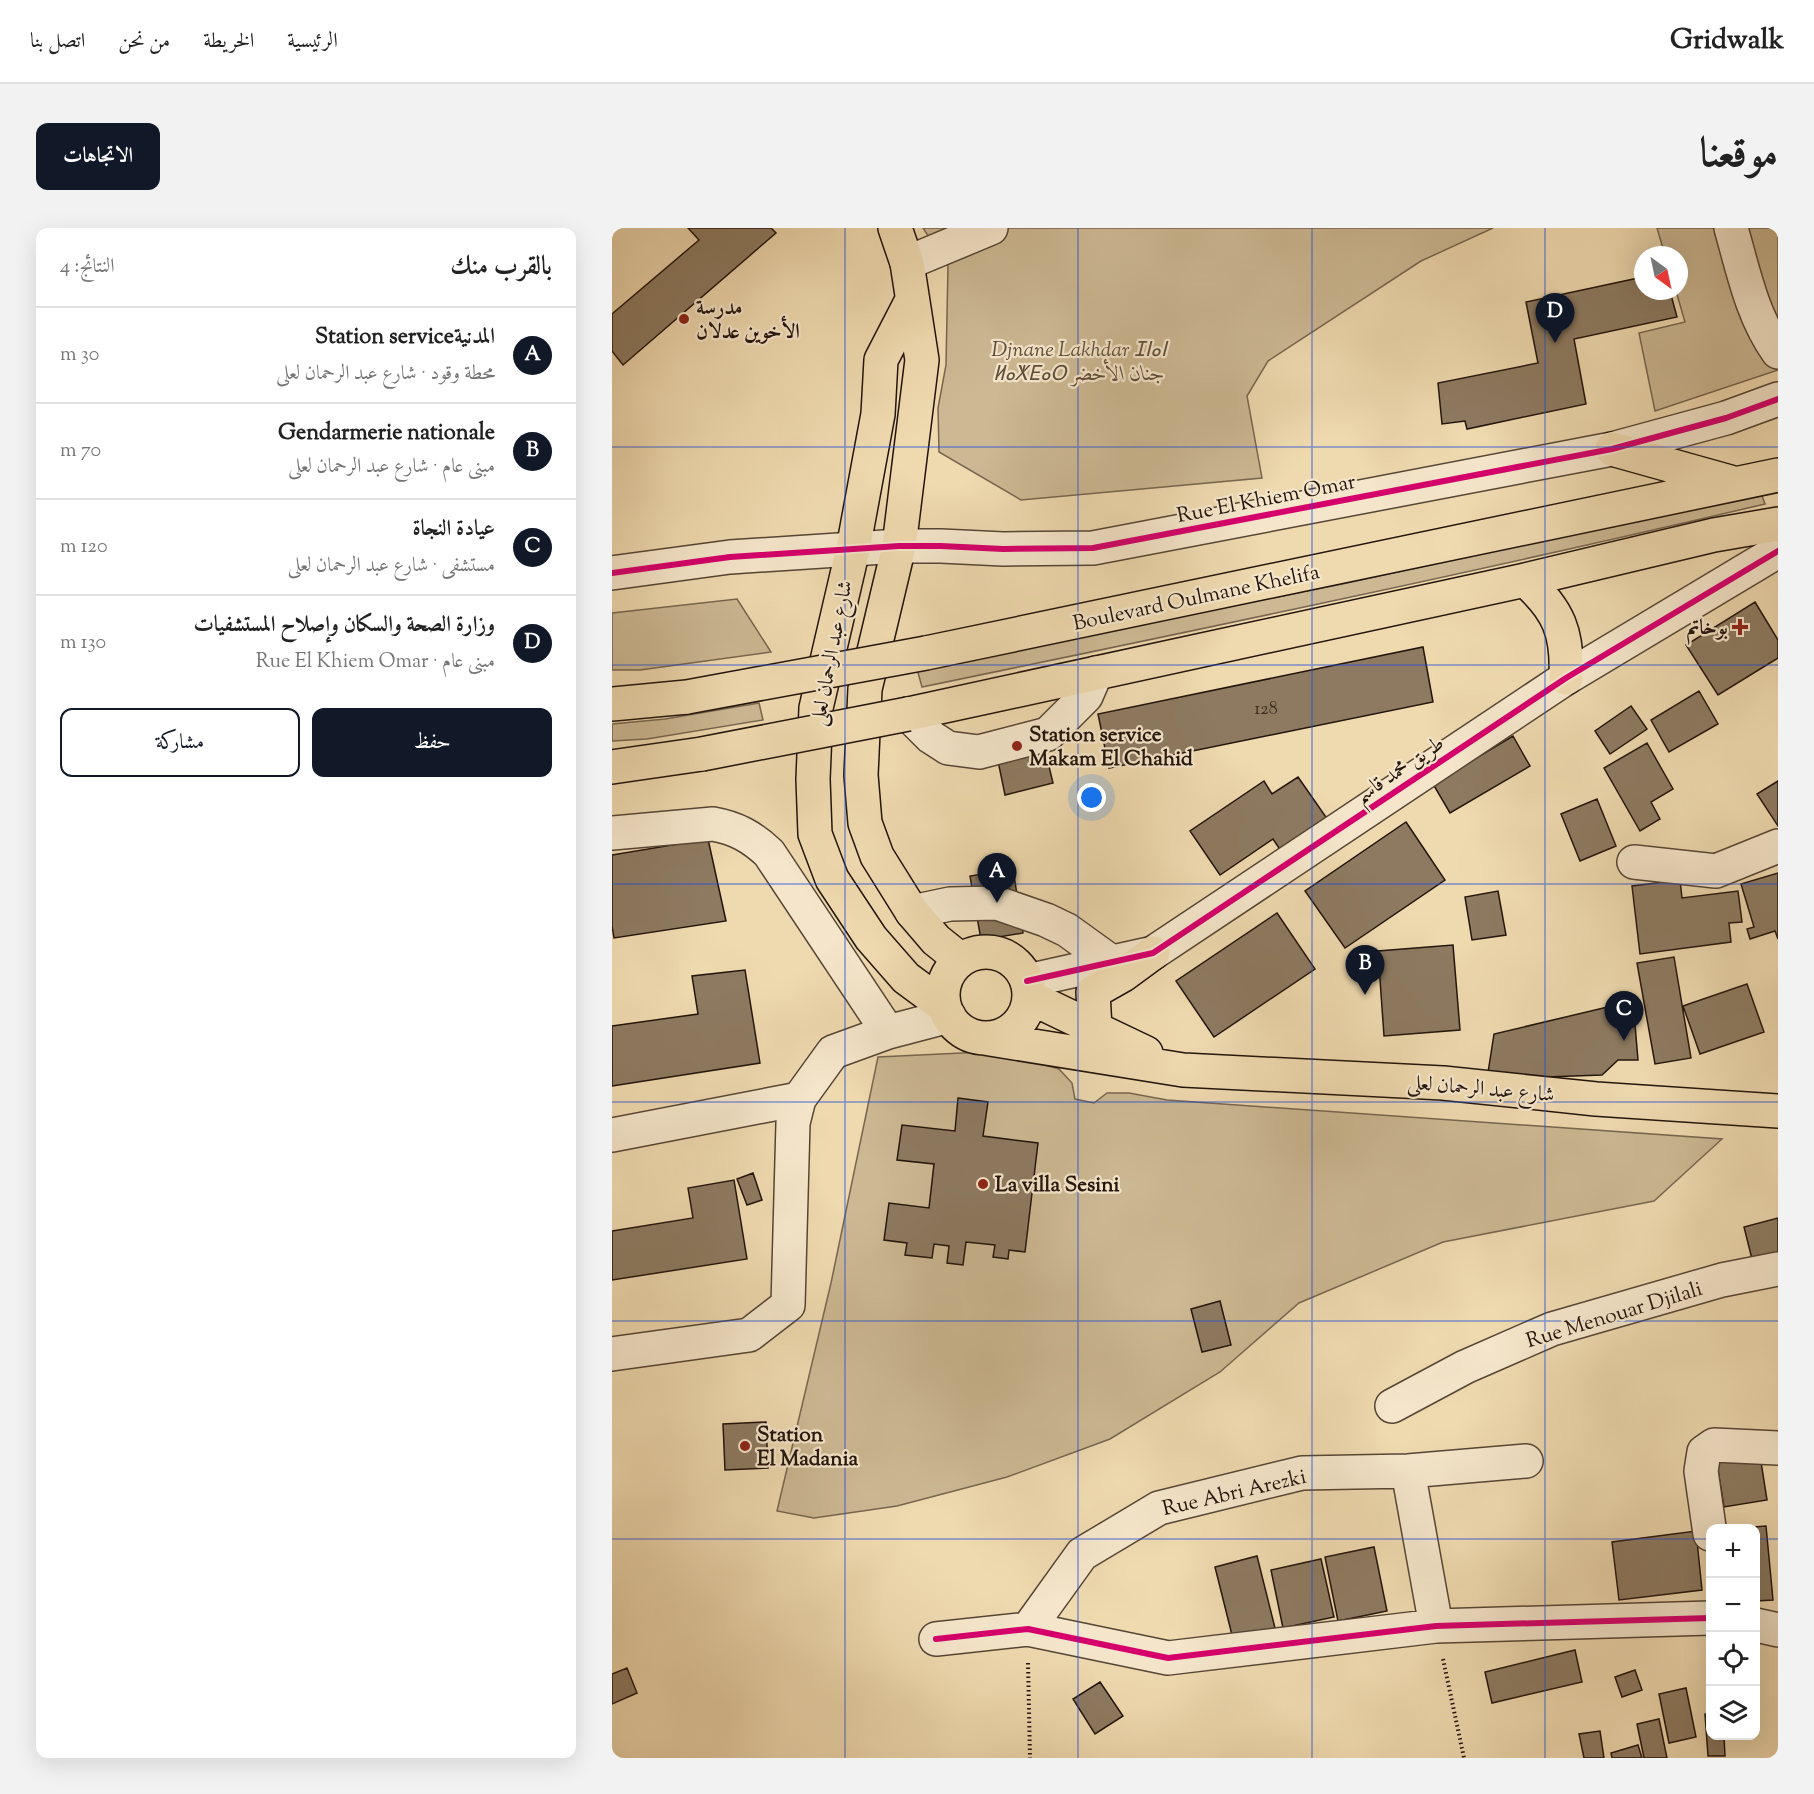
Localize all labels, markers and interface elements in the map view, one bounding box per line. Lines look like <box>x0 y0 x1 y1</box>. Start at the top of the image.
text: Gridwalk <box>1670 21 1784 61</box>
text: اتصل بنا <box>30 27 85 57</box>
text: من نحن <box>118 27 170 57</box>
text: الخريطة <box>203 27 254 57</box>
text: الرئيسية <box>287 27 338 57</box>
button: الاتجاهات <box>36 123 160 190</box>
text: موقعنا <box>1700 126 1778 186</box>
north arrow <box>1634 246 1688 300</box>
text: بالقرب منك <box>450 249 552 286</box>
text: النتائج: 4 <box>60 253 115 282</box>
place label: مدرسة الأخوين عدلان <box>696 294 800 348</box>
pin: D <box>1536 294 1574 343</box>
marker: مدرسة الأخوين عدلان <box>677 312 691 326</box>
text: المدنيةStation service <box>315 322 495 354</box>
park label: Djnane Lakhdar ⵊⵏⴰⵏ ⵍⴰⵅⴹⴰⵔ جنان الأخضر <box>991 336 1169 390</box>
text: 30 m <box>60 341 99 370</box>
text: A <box>524 341 541 370</box>
text: محطة وقود · شارع عبد الرحمان لعلى <box>276 360 495 389</box>
text: Gendarmerie nationale <box>278 418 495 450</box>
text: 70 m <box>60 437 101 466</box>
text: B <box>526 437 539 466</box>
text: مبنى عام · شارع عبد الرحمان لعلى <box>288 453 495 482</box>
street label: Rue El Khiem Omar <box>1174 468 1358 532</box>
text: عيادة النجاة <box>412 514 495 546</box>
text: 120 m <box>60 533 108 562</box>
text: C <box>524 533 541 562</box>
text: مستشفى · شارع عبد الرحمان لعلى <box>287 552 495 581</box>
street label: Boulevard Oulmane Khelifa <box>1070 558 1323 640</box>
street label: شارع عبد الرحمان لعلى <box>804 578 863 729</box>
text: وزارة الصحة والسكان وإصلاح المستشفيات <box>193 610 495 642</box>
place label: بوخاتم <box>1687 614 1728 645</box>
marker: بوخاتم <box>1733 620 1747 634</box>
text: 130 m <box>60 629 106 658</box>
text: D <box>525 629 540 658</box>
text: مبنى عام · Rue El Khiem Omar <box>256 648 495 677</box>
house number: 128 <box>1254 697 1278 723</box>
button: مشاركة <box>60 708 300 777</box>
button: حفظ <box>312 708 552 777</box>
place label: Station service Makam El Chahid <box>1029 721 1193 775</box>
street label: طريق محمد قاسم <box>1349 730 1453 815</box>
marker: Station service Makam El Chahid <box>1010 739 1024 753</box>
your location <box>1077 783 1106 812</box>
pin: A <box>978 854 1016 903</box>
pin: B <box>1346 946 1384 995</box>
pin: C <box>1604 992 1644 1041</box>
street label: شارع عبد الرحمان لعلى <box>1406 1069 1556 1112</box>
place label: La villa Sesini <box>995 1171 1120 1201</box>
marker: La villa Sesini <box>976 1177 990 1191</box>
street label: Rue Menouar Djilali <box>1523 1275 1706 1357</box>
place label: Station El Madania <box>757 1421 859 1475</box>
marker: Station El Madania <box>738 1439 752 1453</box>
street label: Rue Abri Arezki <box>1159 1463 1310 1525</box>
map controls <box>1706 1524 1760 1740</box>
button: + <box>1706 1524 1760 1578</box>
button: − <box>1706 1578 1760 1632</box>
button: locate <box>1706 1632 1760 1686</box>
button: layers <box>1706 1686 1760 1740</box>

